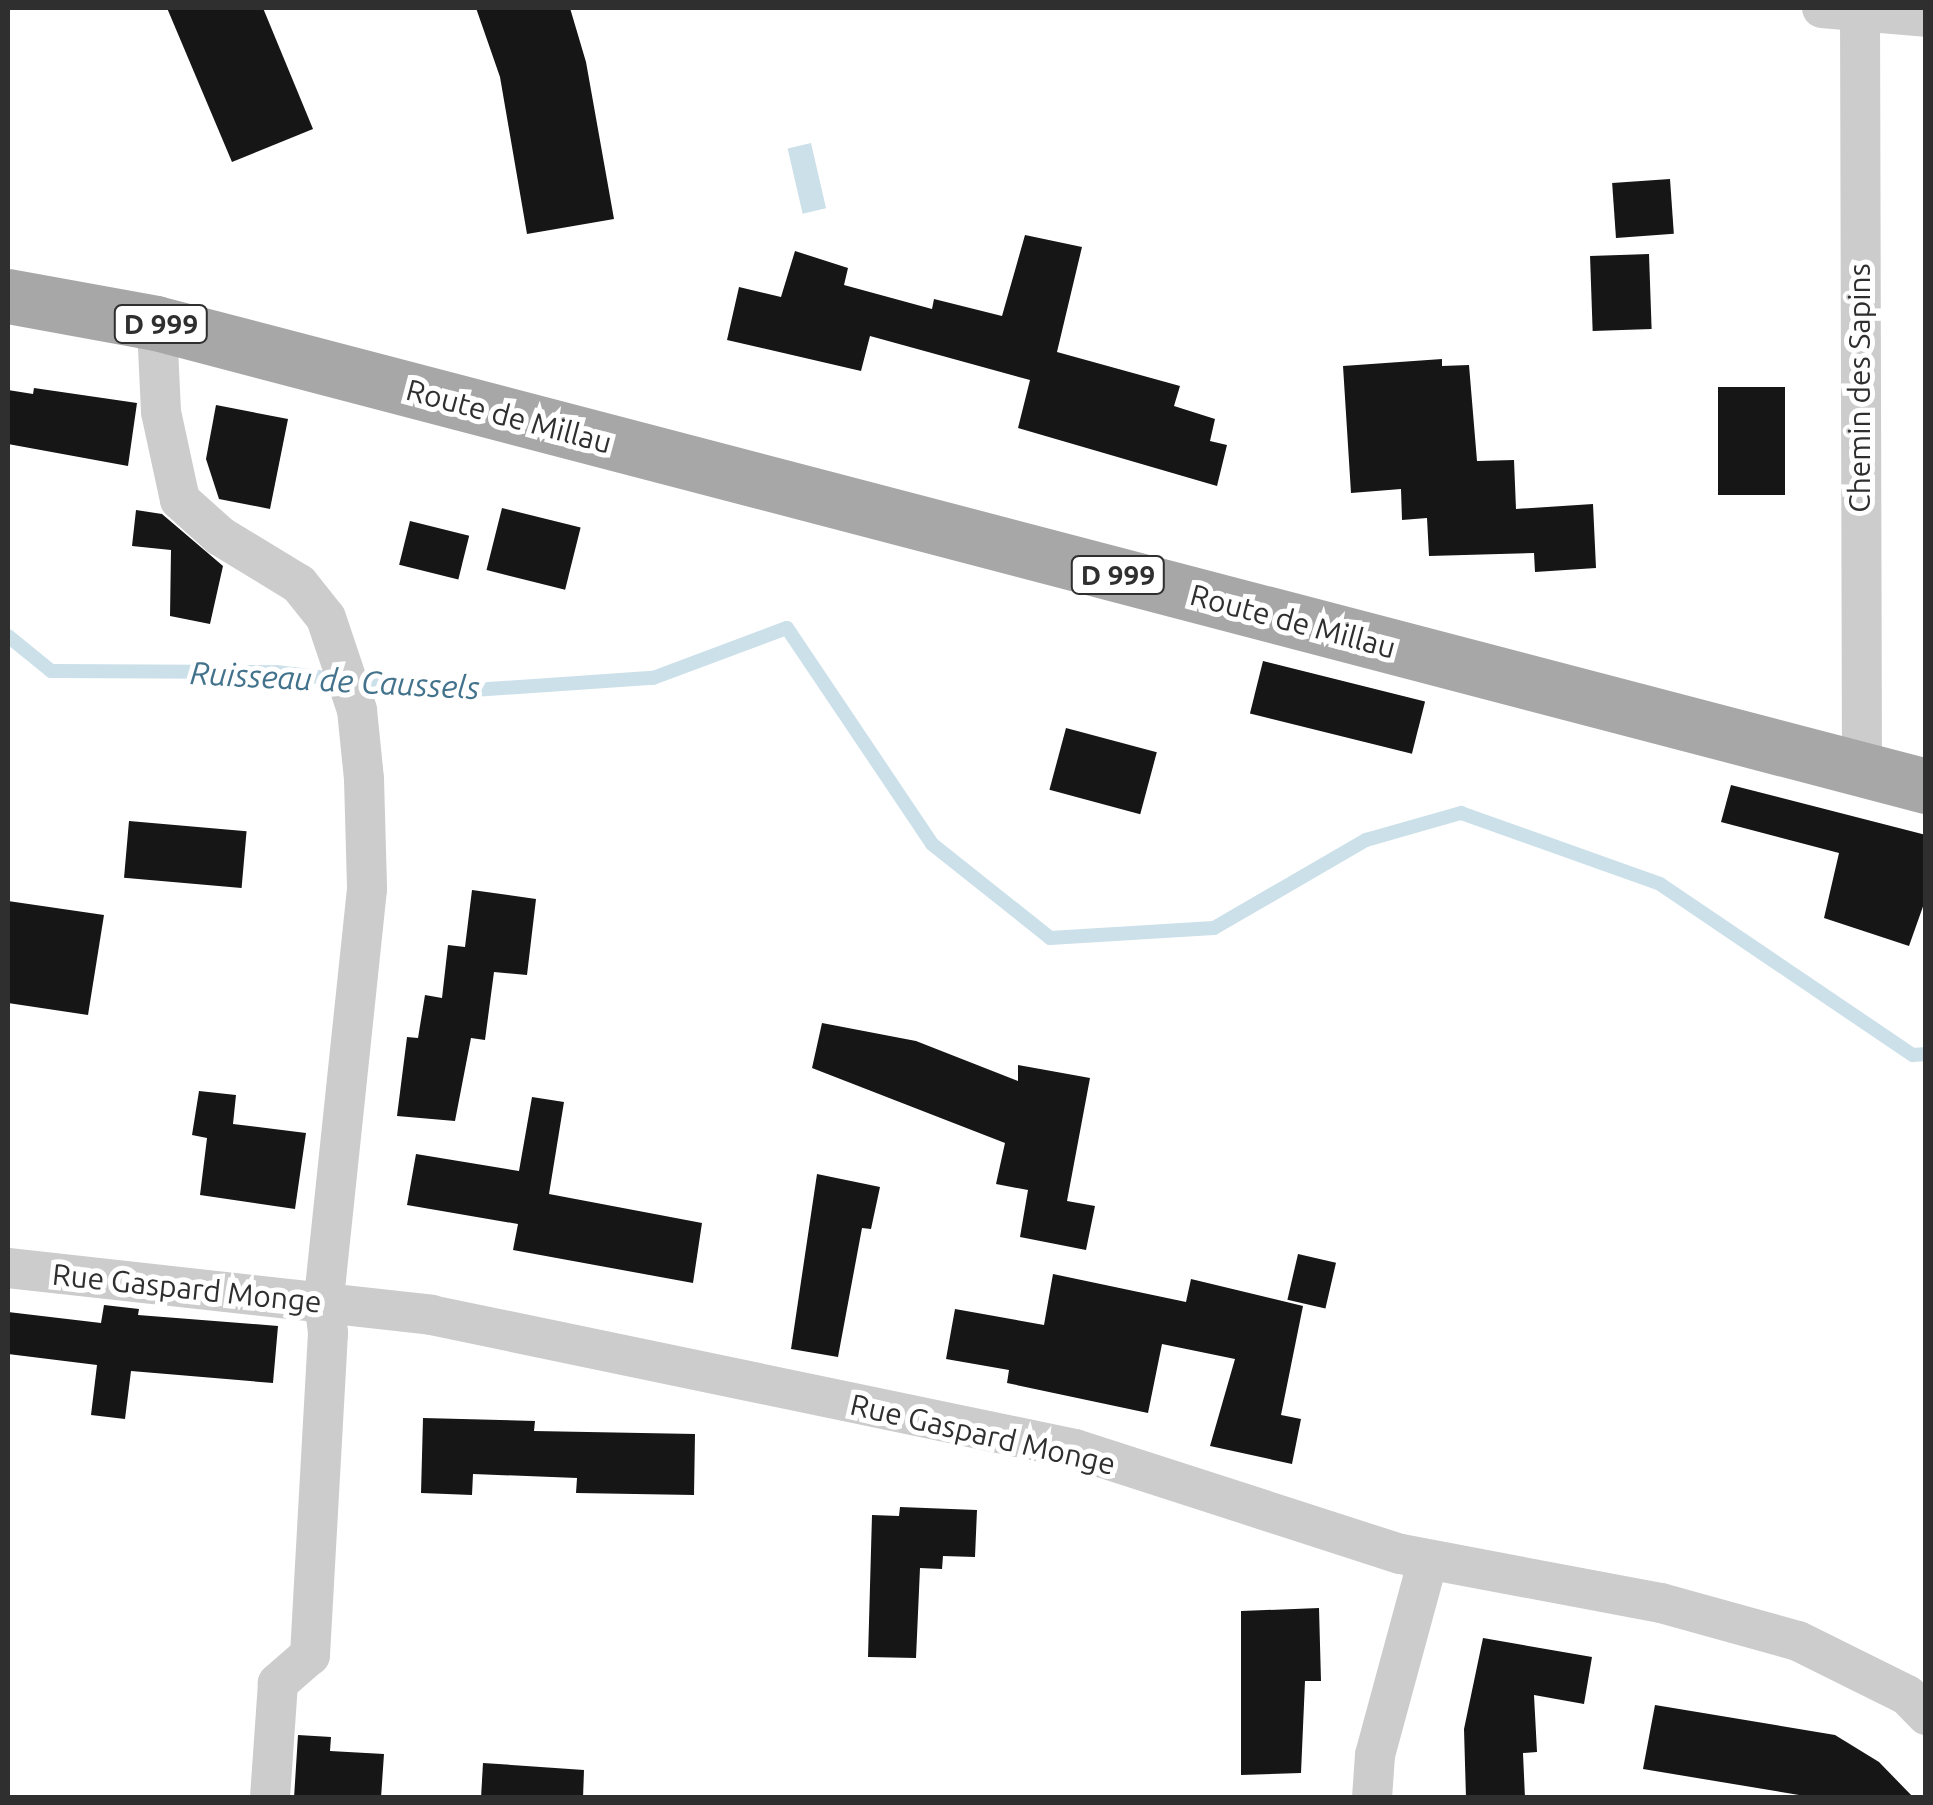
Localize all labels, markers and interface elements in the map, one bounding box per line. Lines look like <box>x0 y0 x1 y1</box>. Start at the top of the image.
street label: Chemin des Sapins <box>1841 263 1877 513</box>
road number: D 999 <box>114 301 208 347</box>
street label: Route de Millau <box>402 371 616 461</box>
road number: D 999 <box>1070 552 1166 598</box>
street label: Route de Millau <box>1186 576 1400 666</box>
water label: Ruisseau de Caussels <box>189 653 481 707</box>
street label: Rue Gaspard Monge <box>50 1256 324 1320</box>
street label: Rue Gaspard Monge <box>847 1386 1119 1482</box>

